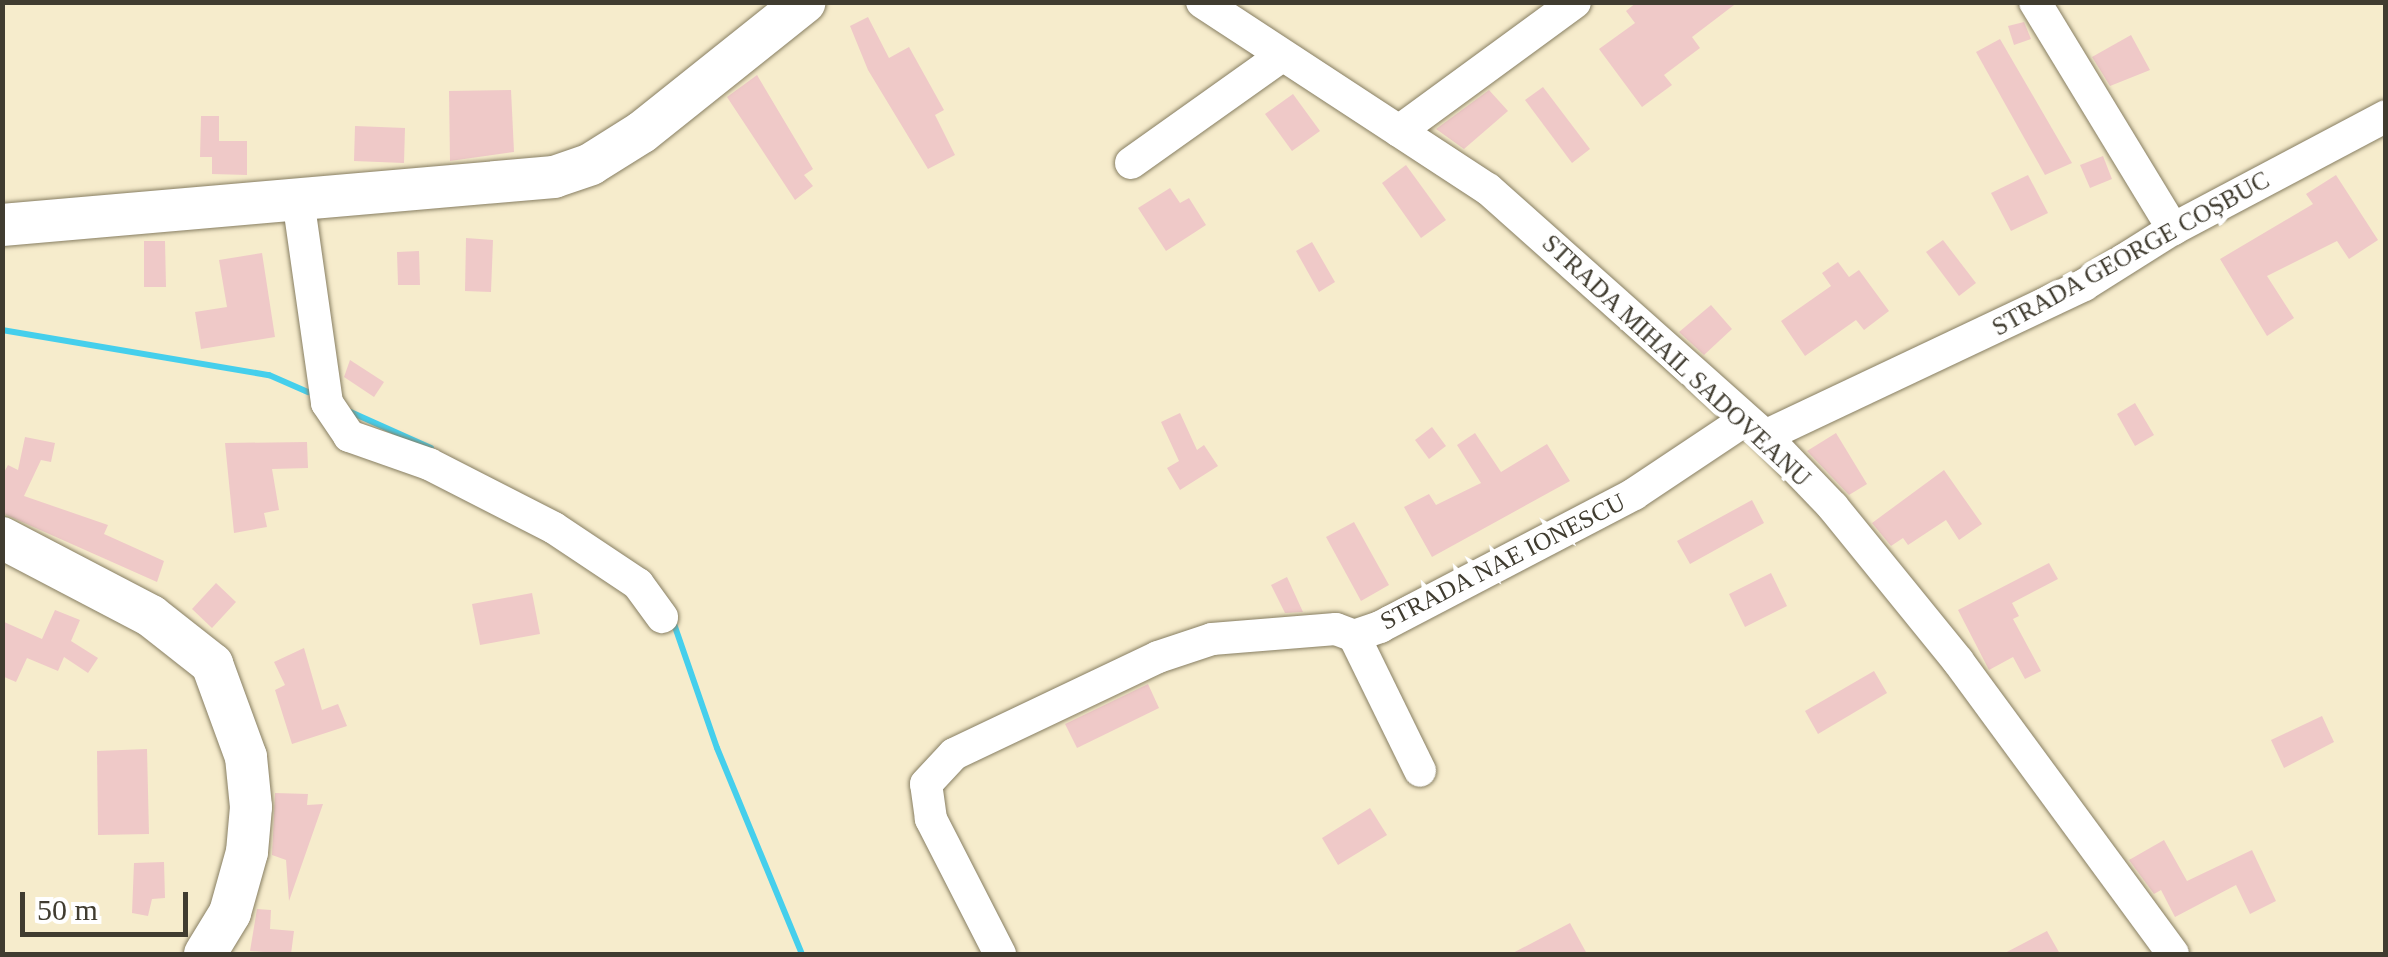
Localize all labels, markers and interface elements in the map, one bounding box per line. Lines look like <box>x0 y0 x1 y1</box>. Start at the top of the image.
street label: STRADA GEORGE COȘBUC <box>1986 165 2276 343</box>
street label: STRADA MIHAIL SADOVEANU <box>1535 228 1817 494</box>
street label: STRADA NAE IONESCU <box>1375 487 1631 637</box>
scale bar <box>25 872 192 934</box>
text: 50 m <box>37 893 98 926</box>

